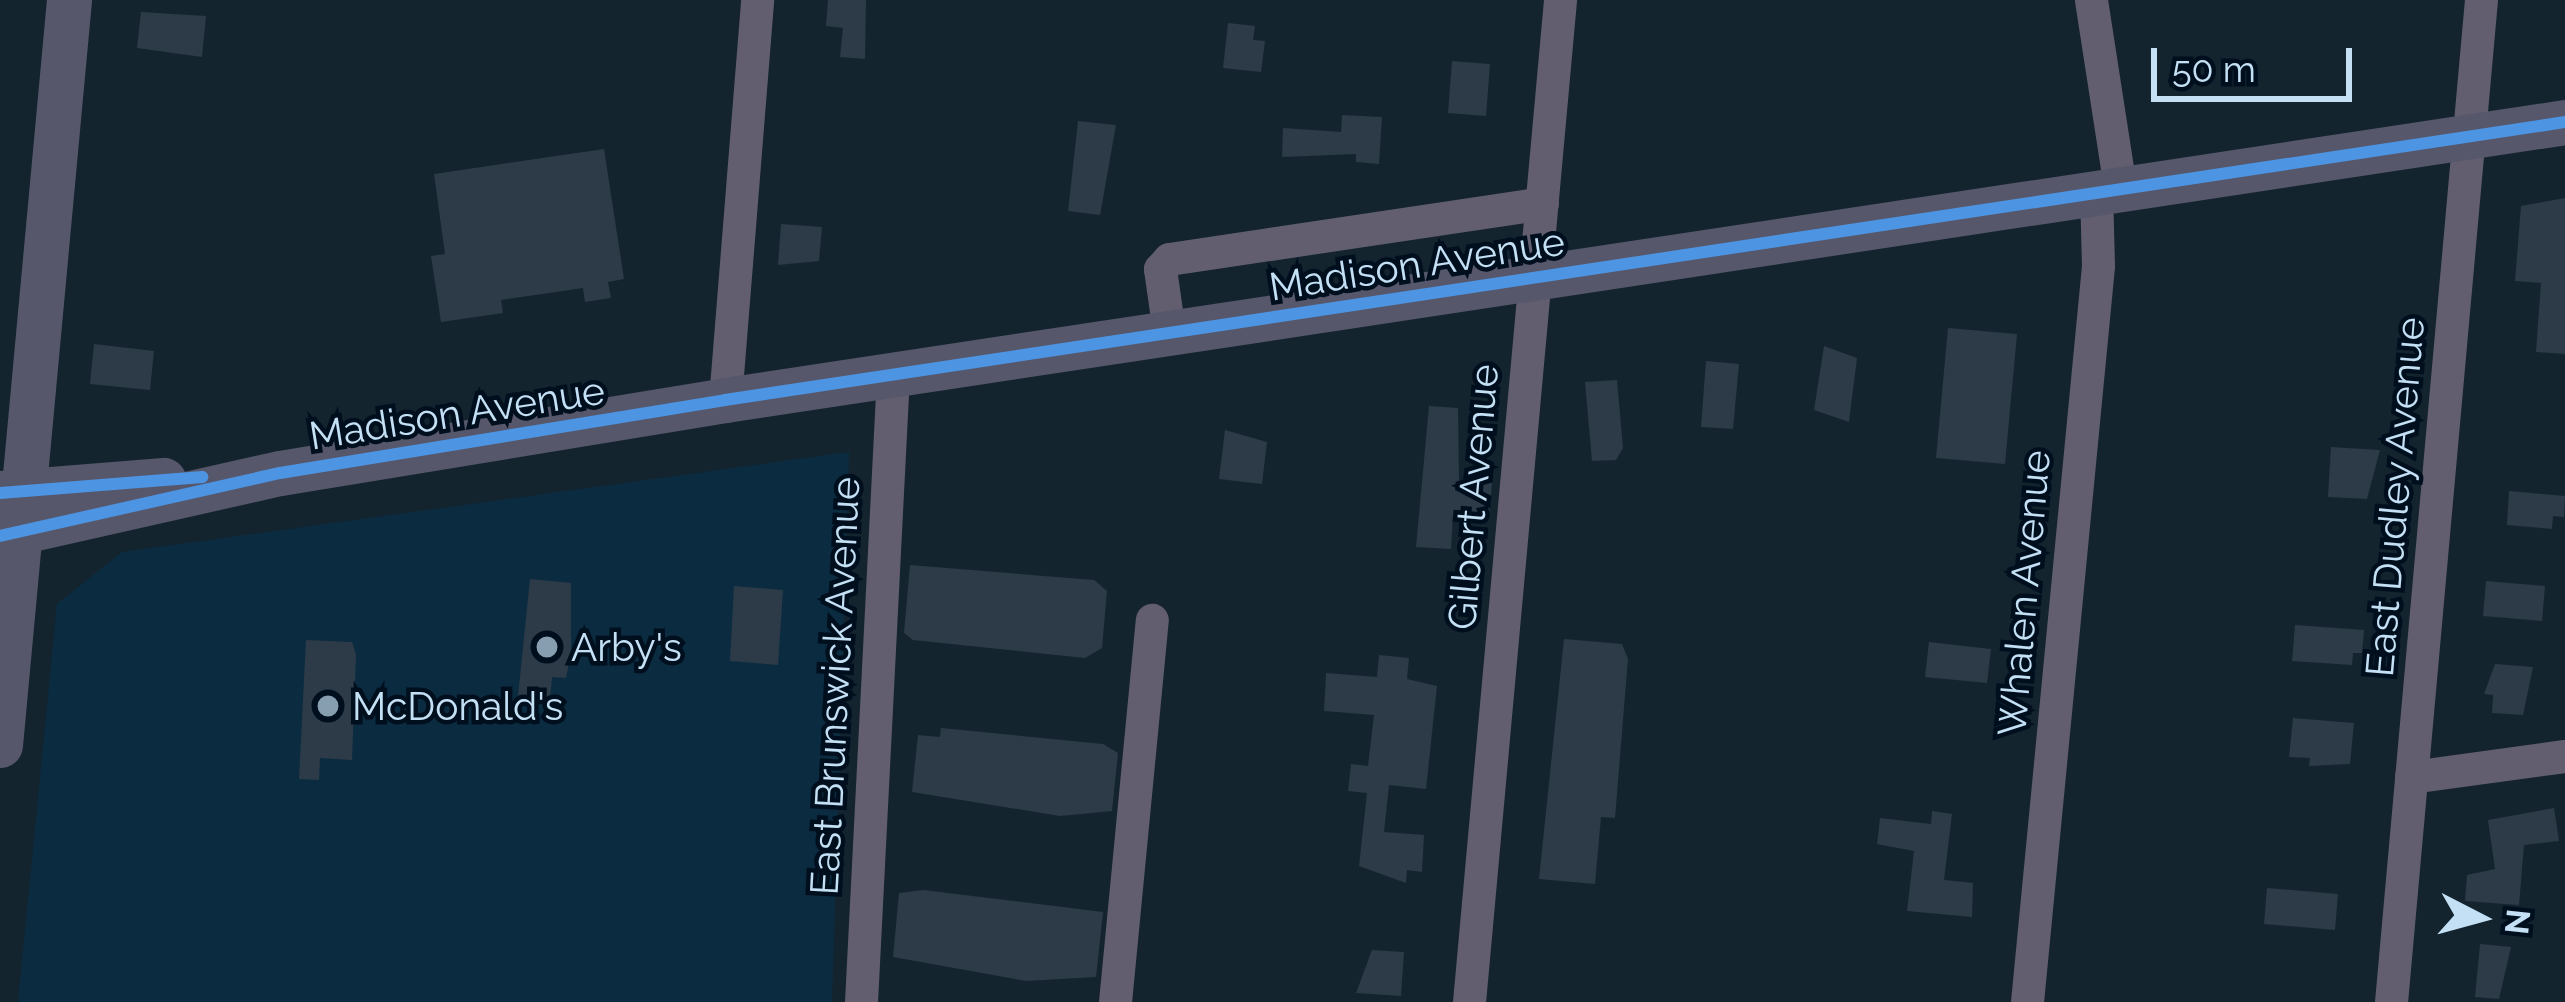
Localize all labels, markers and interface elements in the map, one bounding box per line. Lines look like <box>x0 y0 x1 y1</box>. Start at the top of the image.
scale bar <box>2157 24 2358 98</box>
text: 50 m <box>2172 48 2256 90</box>
street label: Madison Avenue <box>1265 217 1569 311</box>
street label: East Dudley Avenue <box>2356 314 2434 680</box>
street label: Gilbert Avenue <box>1438 362 1508 632</box>
street label: Madison Avenue <box>305 366 609 460</box>
street label: Whalen Avenue <box>1988 448 2060 738</box>
street label: East Brunswick Avenue <box>801 475 869 897</box>
place label: Arby's <box>571 624 682 670</box>
marker: Arby's <box>534 634 560 660</box>
place label: McDonald's <box>352 683 563 729</box>
marker: McDonald's <box>315 693 341 719</box>
north arrow <box>2421 858 2541 978</box>
text: N <box>2497 907 2538 936</box>

